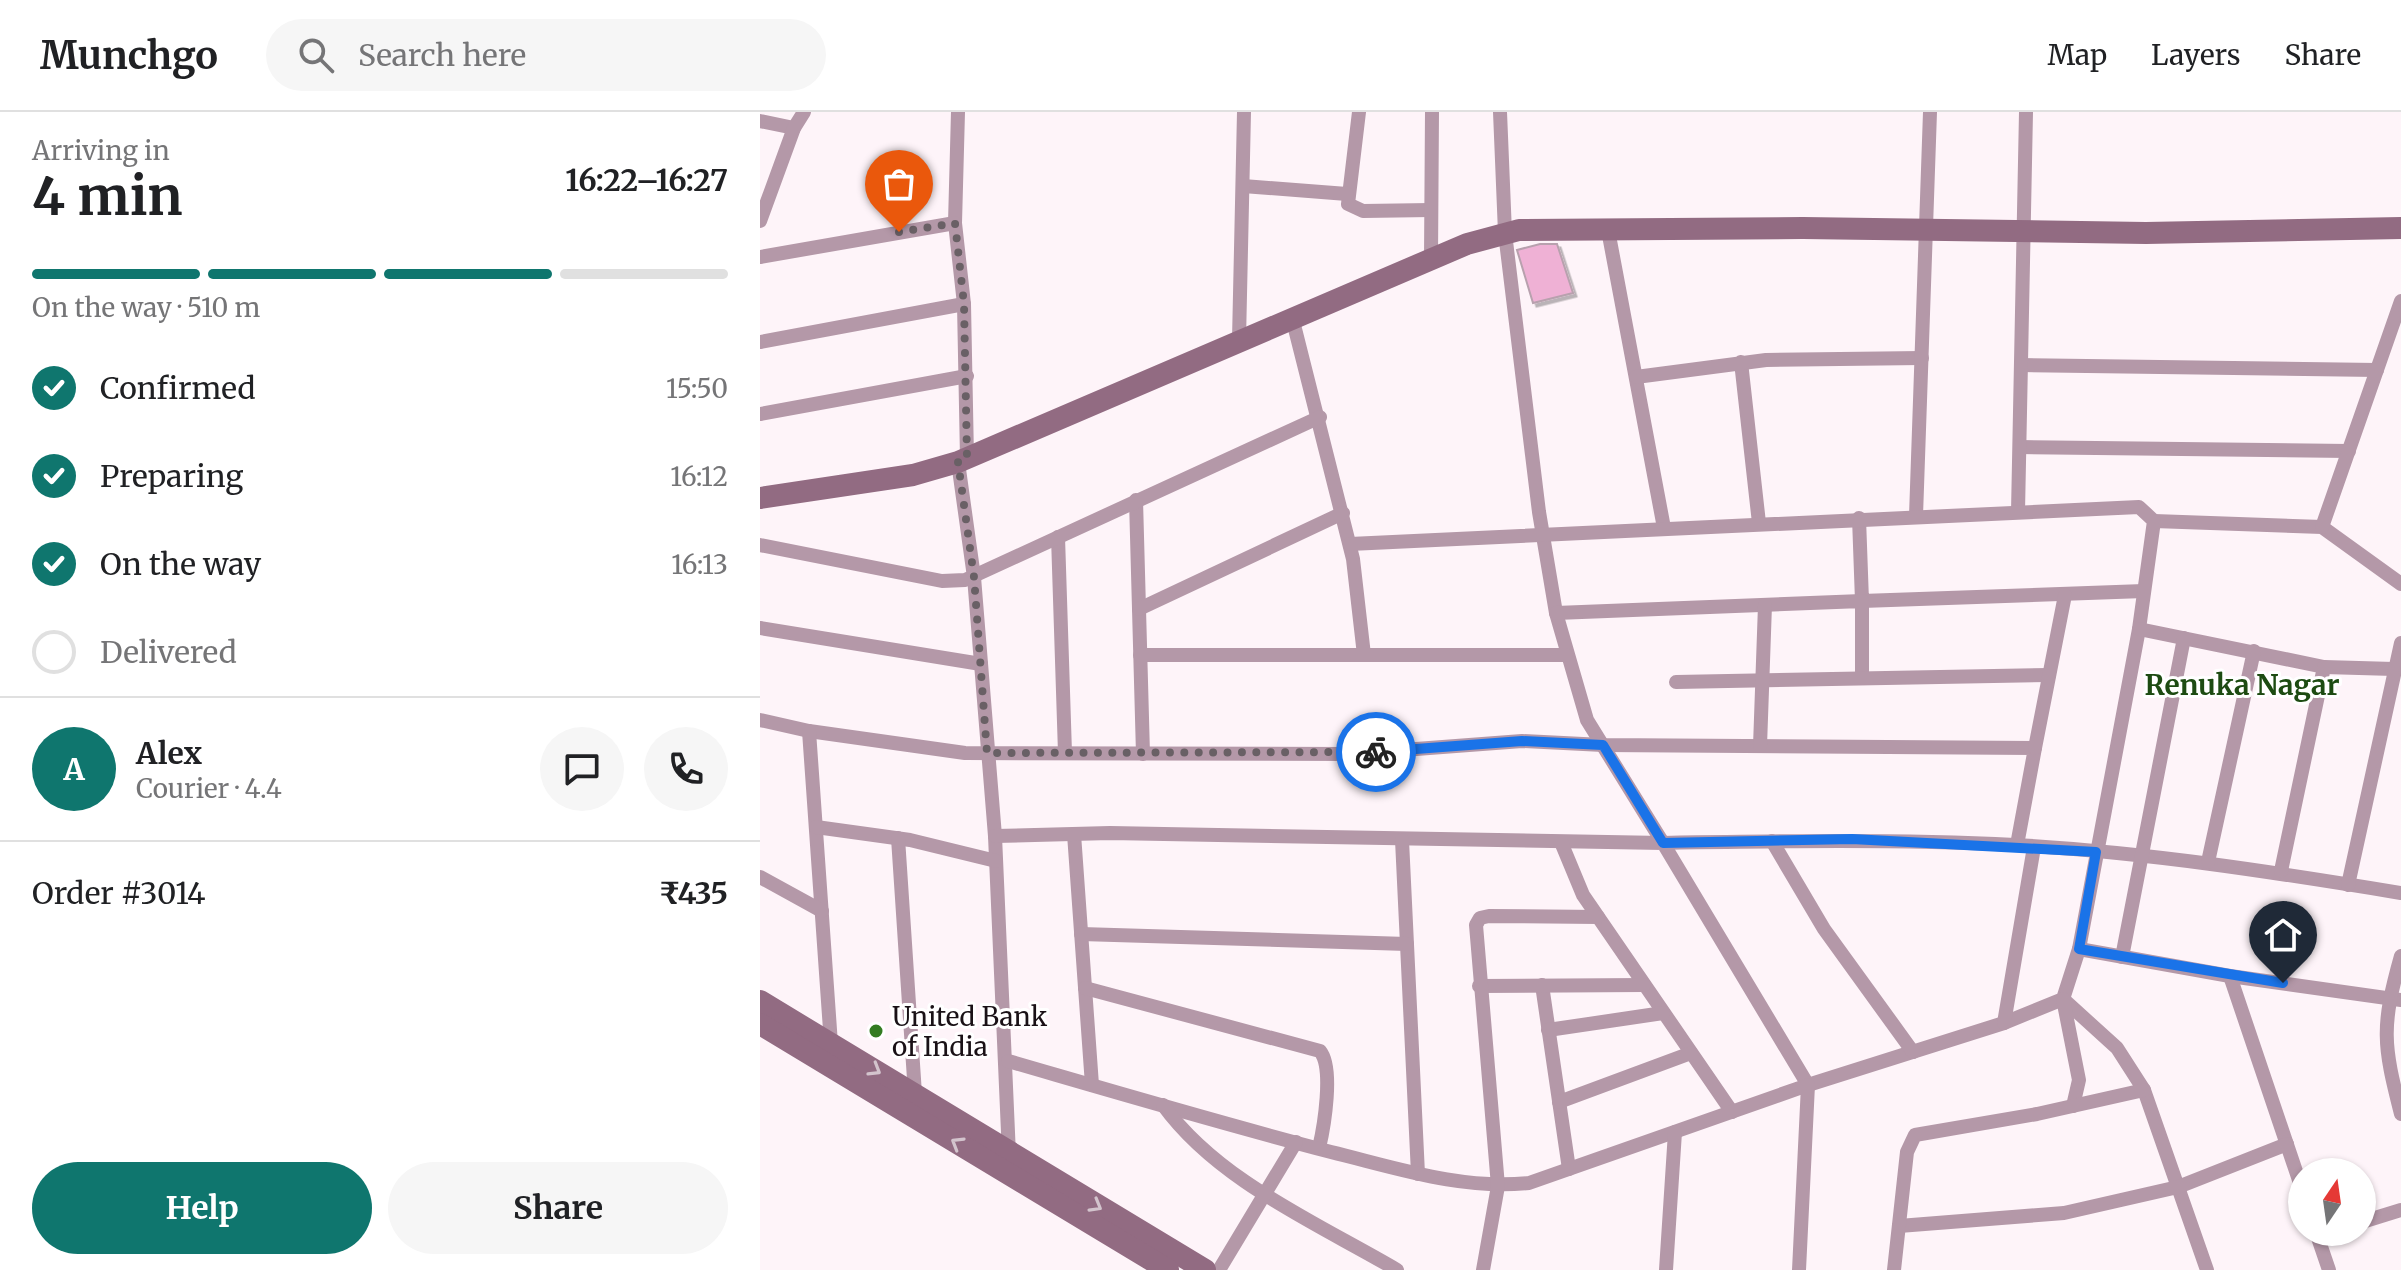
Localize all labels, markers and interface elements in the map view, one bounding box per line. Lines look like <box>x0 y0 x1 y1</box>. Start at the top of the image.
search box <box>266 19 826 91</box>
text: Munchgo <box>40 32 218 79</box>
icon: search <box>294 33 338 77</box>
text: Search here <box>358 36 526 74</box>
text: Map <box>2047 37 2107 73</box>
text: Layers <box>2151 37 2240 73</box>
text: Share <box>2284 37 2361 73</box>
text: Arriving in <box>32 134 170 167</box>
pin <box>865 150 933 232</box>
text: 16:22–16:27 <box>565 161 728 199</box>
icon: bag <box>877 162 921 206</box>
text: 4 min <box>32 164 183 229</box>
text: On the way · 510 m <box>32 291 260 324</box>
icon: check <box>32 366 76 410</box>
text: Confirmed <box>100 369 255 407</box>
text: 15:50 <box>666 372 728 405</box>
icon: check <box>32 454 76 498</box>
text: Preparing <box>100 457 243 495</box>
text: 16:12 <box>670 460 728 493</box>
icon: check <box>32 542 76 586</box>
text: On the way <box>100 545 261 583</box>
text: 16:13 <box>671 548 728 581</box>
text: Delivered <box>100 633 237 671</box>
district label: Renuka Nagar <box>2144 667 2340 703</box>
courier <box>1336 712 1416 792</box>
button: chat <box>540 727 624 811</box>
button: phone <box>644 727 728 811</box>
icon: bike <box>1354 730 1398 774</box>
text: Alex <box>136 734 202 772</box>
text: A <box>63 750 85 788</box>
text: Courier · 4.4 <box>136 772 282 805</box>
text: Order #3014 <box>32 874 206 912</box>
text: ₹435 <box>659 874 728 912</box>
pin <box>2249 901 2317 983</box>
icon: home <box>2261 913 2305 957</box>
place label: United Bank of India <box>892 1000 1048 1063</box>
marker: United Bank of India <box>867 1022 885 1040</box>
one-way arrow <box>866 1060 881 1076</box>
one-way arrow <box>951 1138 966 1153</box>
north arrow <box>2288 1158 2376 1246</box>
map controls <box>2288 1158 2376 1246</box>
button: Help <box>32 1162 372 1254</box>
button: Share <box>388 1162 728 1254</box>
one-way arrow <box>1087 1196 1102 1212</box>

